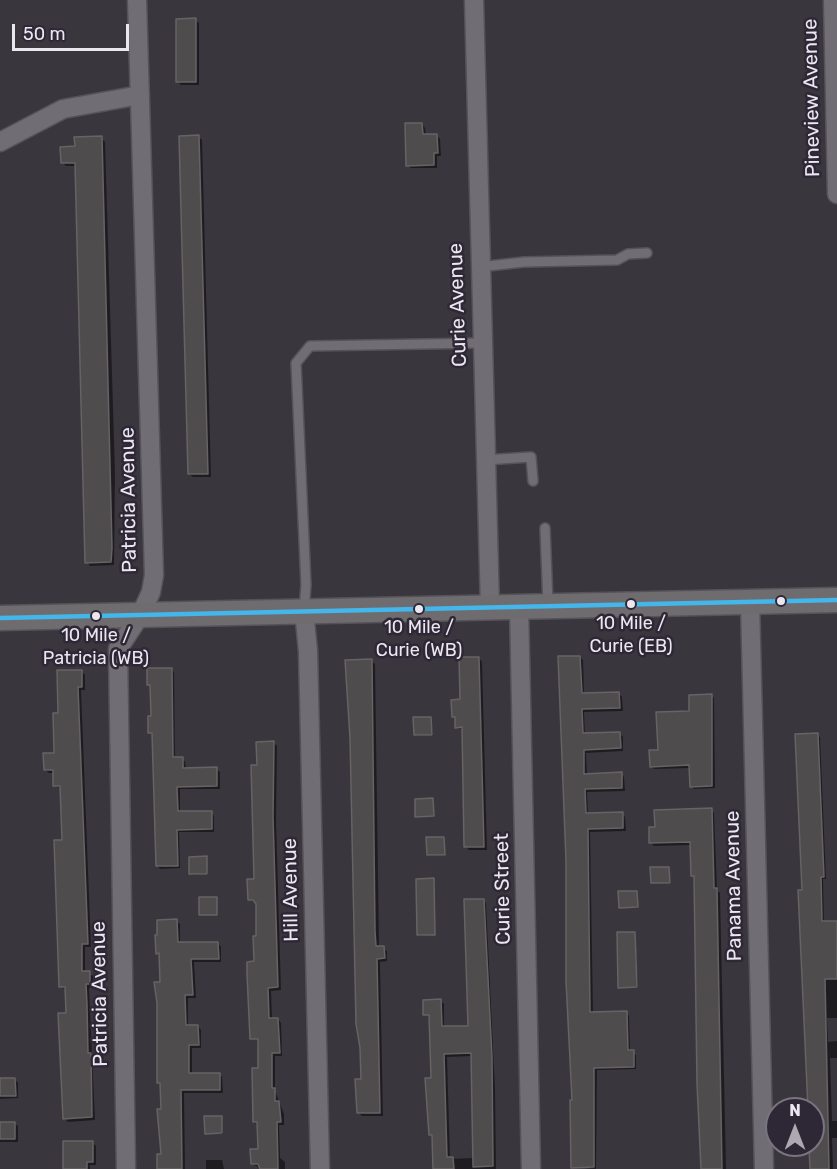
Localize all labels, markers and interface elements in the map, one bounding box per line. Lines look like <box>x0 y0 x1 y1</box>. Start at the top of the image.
scale bar <box>15 12 132 50</box>
street label: Pineview Avenue <box>799 19 825 177</box>
text: 50 m <box>23 23 66 45</box>
street label: Curie Avenue <box>444 243 472 367</box>
street label: Patricia Avenue <box>116 427 142 573</box>
unlabelled marker <box>775 595 787 607</box>
marker: 10 Mile / Curie (EB) <box>625 598 637 610</box>
marker: 10 Mile / Curie (WB) <box>413 603 425 615</box>
marker: 10 Mile / Patricia (WB) <box>90 610 102 622</box>
place label: 10 Mile / Curie (EB) <box>589 613 673 656</box>
place label: 10 Mile / Curie (WB) <box>376 617 462 660</box>
place label: 10 Mile / Patricia (WB) <box>43 625 149 668</box>
street label: Panama Avenue <box>721 810 747 962</box>
street label: Curie Street <box>490 833 516 945</box>
street label: Hill Avenue <box>278 838 304 942</box>
street label: Patricia Avenue <box>87 921 113 1067</box>
north arrow <box>765 1097 825 1157</box>
text: N <box>789 1101 801 1120</box>

